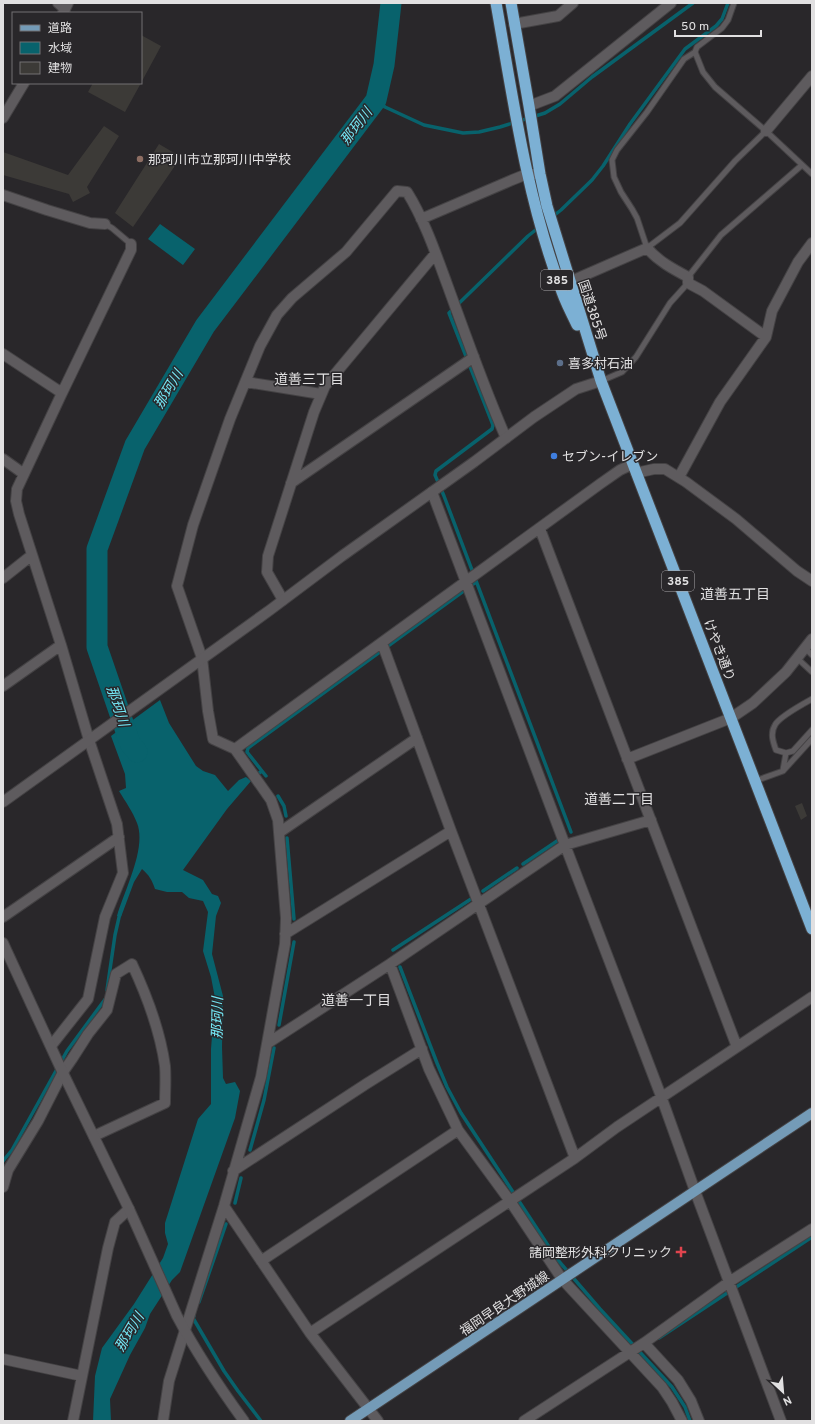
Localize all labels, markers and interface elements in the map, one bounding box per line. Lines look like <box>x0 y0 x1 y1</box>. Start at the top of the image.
legend <box>12 12 142 84</box>
scale bar <box>675 12 761 38</box>
text: 50 m <box>681 19 709 35</box>
text: 道路 <box>48 21 72 37</box>
text: 水域 <box>48 41 72 57</box>
text: 建物 <box>48 61 72 77</box>
water label: 那珂川 <box>338 103 378 149</box>
place label: 那珂川市立那珂川中学校 <box>148 152 291 169</box>
marker: 那珂川市立那珂川中学校 <box>135 154 145 164</box>
road number: 385 <box>541 270 573 290</box>
street label: 国道385号 <box>574 278 608 343</box>
place label: 喜多村石油 <box>568 356 633 373</box>
marker: 喜多村石油 <box>555 358 565 368</box>
water label: 那珂川 <box>151 366 188 412</box>
district label: 道善三丁目 <box>274 372 344 389</box>
place label: セブン-イレブン <box>562 449 658 466</box>
marker: セブン-イレブン <box>549 451 559 461</box>
road number: 385 <box>662 571 694 591</box>
district label: 道善五丁目 <box>700 587 770 604</box>
street label: けやき通り <box>699 618 737 684</box>
water label: 那珂川 <box>102 684 132 731</box>
district label: 道善二丁目 <box>584 792 654 809</box>
district label: 道善一丁目 <box>321 993 391 1010</box>
water label: 那珂川 <box>210 995 227 1039</box>
place label: 諸岡整形外科クリニック <box>529 1245 672 1262</box>
marker: 諸岡整形外科クリニック <box>675 1246 687 1258</box>
street label: 福岡早良大野城線 <box>457 1268 553 1340</box>
water label: 那珂川 <box>112 1309 149 1355</box>
north arrow <box>763 1372 803 1412</box>
text: N <box>780 1392 794 1408</box>

